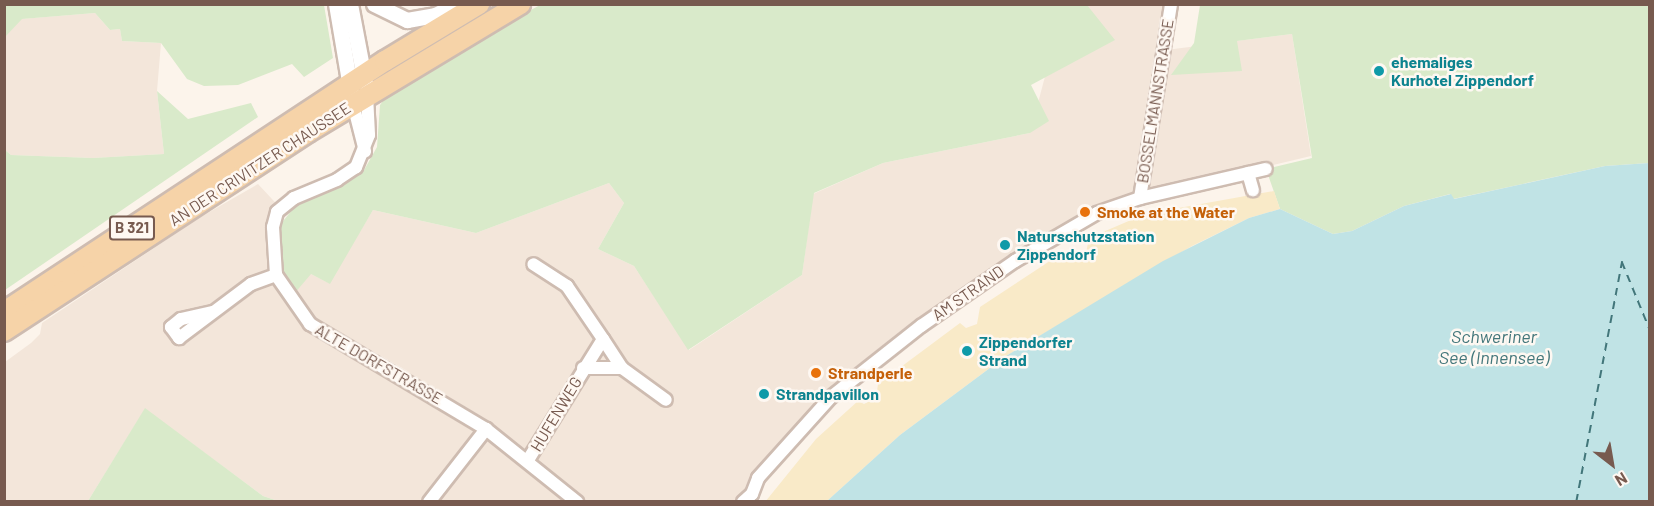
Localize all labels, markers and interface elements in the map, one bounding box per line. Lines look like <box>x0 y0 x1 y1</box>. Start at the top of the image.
street label: BOSSELMANNSTRASSE <box>1133 18 1177 184</box>
place label: ehemaliges Kurhotel Zippendorf <box>1391 52 1534 90</box>
marker: ehemaliges Kurhotel Zippendorf <box>1372 64 1386 78</box>
street label: AN DER CRIVITZER CHAUSSEE <box>166 98 354 230</box>
place label: Smoke at the Water <box>1097 202 1235 222</box>
marker: Smoke at the Water <box>1078 205 1092 219</box>
road number: B 321 <box>108 216 156 240</box>
place label: Naturschutzstation Zippendorf <box>1017 226 1154 264</box>
marker: Naturschutzstation Zippendorf <box>998 238 1012 252</box>
street label: AM STRAND <box>928 261 1008 325</box>
street label: ALTE DORFSTRASSE <box>312 320 446 408</box>
water label: Schweriner See (Innensee) <box>1439 326 1549 368</box>
place label: Zippendorfer Strand <box>979 332 1072 370</box>
marker: Zippendorfer Strand <box>960 344 974 358</box>
place label: Strandperle <box>828 363 912 383</box>
marker: Strandperle <box>809 366 823 380</box>
street label: HUFENWEG <box>526 373 586 455</box>
place label: Strandpavillon <box>776 384 879 404</box>
marker: Strandpavillon <box>757 387 771 401</box>
north arrow <box>1582 434 1642 494</box>
text: N <box>1612 469 1631 491</box>

